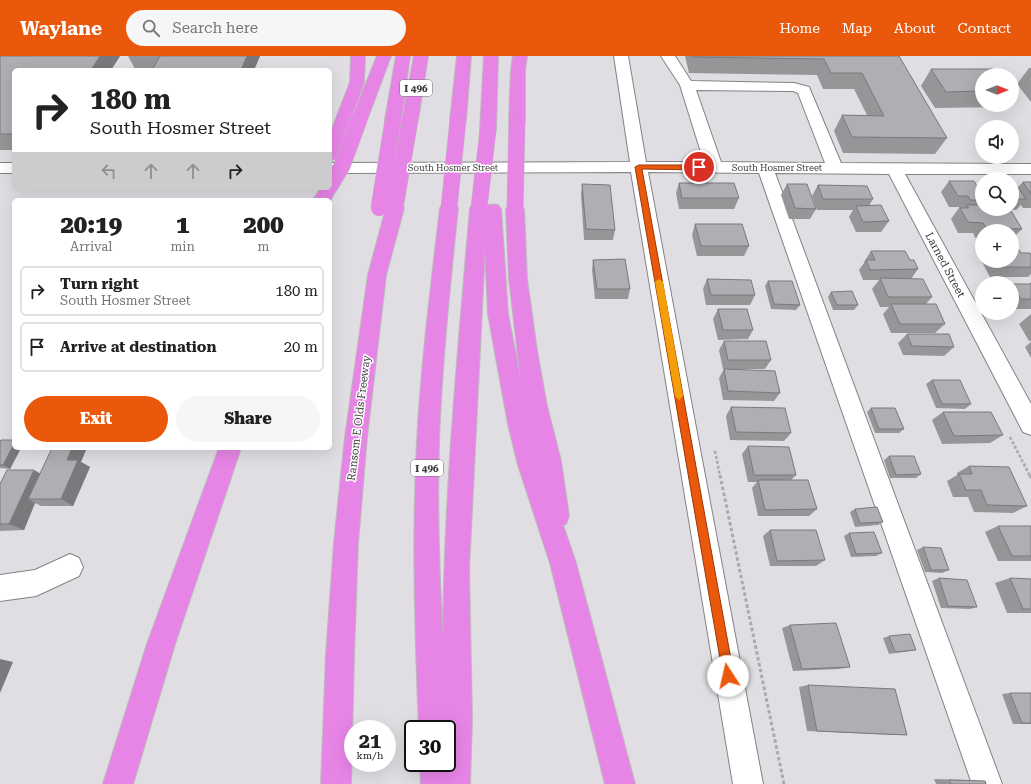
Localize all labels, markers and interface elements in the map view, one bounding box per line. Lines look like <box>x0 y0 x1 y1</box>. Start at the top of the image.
search box <box>126 10 406 46</box>
text: Waylane <box>20 17 102 40</box>
icon: search <box>140 17 162 39</box>
text: Search here <box>172 19 258 37</box>
text: Home <box>779 20 820 36</box>
text: Map <box>842 20 872 36</box>
text: About <box>894 20 936 36</box>
text: Contact <box>958 20 1011 36</box>
north arrow <box>975 68 1019 112</box>
map controls <box>975 68 1019 320</box>
road number: I 496 <box>400 80 432 96</box>
text: 180 m <box>90 83 171 116</box>
icon: right <box>24 84 76 136</box>
text: South Hosmer Street <box>90 117 271 138</box>
button: sound <box>975 120 1019 164</box>
pin <box>682 150 716 184</box>
icon: arrive <box>688 156 710 178</box>
icon: left <box>98 160 120 182</box>
icon: ahead <box>140 160 162 182</box>
icon: ahead <box>182 160 204 182</box>
icon: right <box>224 160 246 182</box>
street label: South Hosmer Street <box>408 163 499 173</box>
street label: South Hosmer Street <box>732 163 823 173</box>
button: search <box>975 172 1019 216</box>
text: 20:19 <box>60 211 122 239</box>
text: 1 <box>176 211 189 239</box>
text: 200 <box>243 211 284 239</box>
button: + <box>975 224 1019 268</box>
street label: Larned Street <box>922 230 968 300</box>
text: Arrival <box>70 239 112 254</box>
text: min <box>170 239 195 254</box>
text: m <box>257 239 269 254</box>
text: Turn right <box>60 275 139 293</box>
button: − <box>975 276 1019 320</box>
icon: right <box>26 280 48 302</box>
text: 180 m <box>275 282 318 300</box>
text: South Hosmer Street <box>60 293 191 308</box>
icon: arrive <box>26 336 48 358</box>
text: Arrive at destination <box>60 338 216 356</box>
text: 20 m <box>284 338 318 356</box>
street label: Ransom E Olds Freeway <box>345 354 373 482</box>
button: Exit <box>24 396 168 442</box>
button: Share <box>176 396 320 442</box>
road number: I 496 <box>411 460 443 476</box>
position arrow <box>707 655 749 697</box>
speed limit sign: 30 <box>404 720 456 772</box>
text: 21 <box>359 729 381 753</box>
text: km/h <box>357 750 383 761</box>

